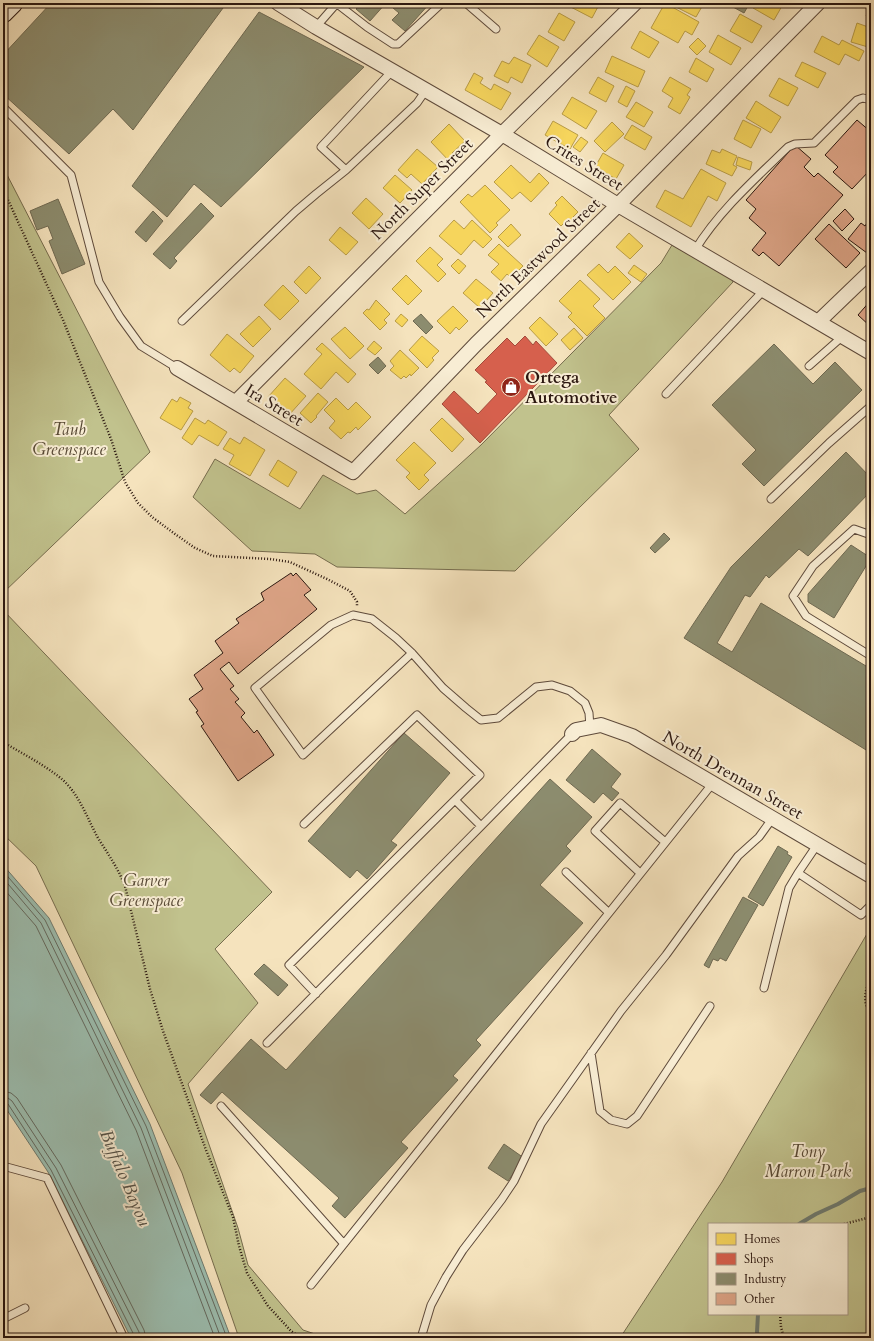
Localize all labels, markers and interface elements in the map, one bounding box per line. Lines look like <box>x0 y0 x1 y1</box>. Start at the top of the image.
street label: Crites Street <box>540 130 628 196</box>
street label: North Super Street <box>366 133 478 245</box>
street label: North Eastwood Street <box>471 192 606 323</box>
place label: Ortega Automotive <box>525 366 617 409</box>
shop icon: Ortega Automotive <box>500 376 522 398</box>
street label: Ira Street <box>240 378 308 432</box>
park label: Taub Greenspace <box>32 418 106 461</box>
street label: North Drennan Street <box>659 725 808 825</box>
park label: Garver Greenspace <box>109 869 183 912</box>
water label: Buffalo Bayou <box>93 1126 157 1230</box>
park label: Tony Marron Park <box>765 1140 852 1183</box>
legend <box>708 1223 848 1315</box>
text: Homes <box>744 1231 780 1247</box>
text: Shops <box>744 1251 773 1267</box>
text: Industry <box>744 1271 787 1287</box>
text: Other <box>744 1291 775 1307</box>

